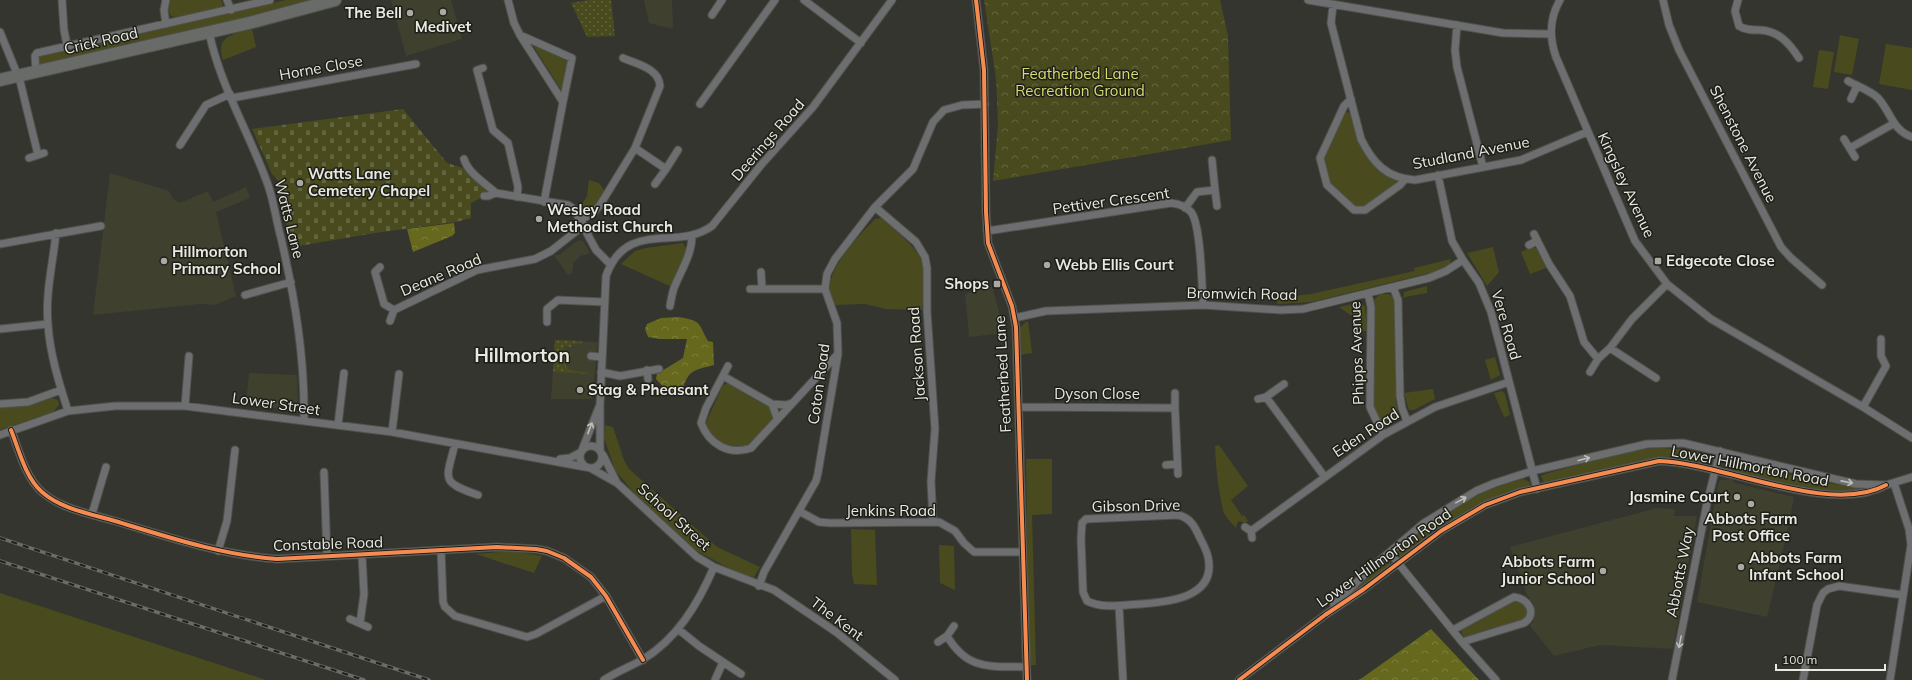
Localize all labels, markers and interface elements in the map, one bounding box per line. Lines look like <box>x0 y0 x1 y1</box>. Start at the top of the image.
place label: The Bell <box>345 3 402 22</box>
marker: Medivet <box>438 7 448 17</box>
marker: The Bell <box>405 8 415 18</box>
place label: Medivet <box>415 17 471 36</box>
street label: Crick Road <box>62 23 140 58</box>
street label: Horne Close <box>278 51 364 84</box>
park label: Featherbed Lane Recreation Ground <box>1015 64 1145 100</box>
street label: Shenstone Avenue <box>1706 82 1781 206</box>
street label: Deerings Road <box>727 95 808 185</box>
street label: Kingsley Avenue <box>1594 129 1659 241</box>
street label: Studland Avenue <box>1411 132 1531 173</box>
place label: Watts Lane Cemetery Chapel <box>308 164 430 200</box>
street label: Watts Lane <box>271 177 308 260</box>
marker: Watts Lane Cemetery Chapel <box>295 178 305 188</box>
street label: Pettiver Crescent <box>1051 183 1170 218</box>
place label: Wesley Road Methodist Church <box>547 200 673 236</box>
marker: Wesley Road Methodist Church <box>534 214 544 224</box>
place label: Hillmorton Primary School <box>172 242 281 278</box>
street label: Deane Road <box>398 249 484 300</box>
place label: Edgecote Close <box>1666 251 1775 270</box>
place label: Webb Ellis Court <box>1055 255 1174 274</box>
marker: Hillmorton Primary School <box>159 256 169 266</box>
marker: Edgecote Close <box>1653 256 1663 266</box>
marker: Webb Ellis Court <box>1042 260 1052 270</box>
place label: Shops <box>945 274 989 293</box>
marker: Shops <box>992 279 1002 289</box>
street label: Bromwich Road <box>1186 283 1298 304</box>
street label: Vere Road <box>1487 288 1526 362</box>
street label: Phipps Avenue <box>1345 301 1368 405</box>
street label: Jackson Road <box>904 306 929 402</box>
street label: Featherbed Lane <box>990 315 1015 433</box>
street label: Coton Road <box>803 342 834 426</box>
district label: Hillmorton <box>474 343 570 367</box>
place label: Stag & Pheasant <box>588 380 709 399</box>
street label: Dyson Close <box>1054 384 1140 403</box>
marker: Stag & Pheasant <box>575 385 585 395</box>
street label: Lower Street <box>231 388 321 419</box>
street label: Eden Road <box>1329 404 1403 461</box>
one-way arrow <box>587 422 595 434</box>
street label: Lower Hillmorton Road <box>1670 441 1830 490</box>
one-way arrow <box>1577 454 1590 462</box>
street label: School Street <box>634 479 715 554</box>
one-way arrow <box>1840 479 1853 487</box>
place label: Jasmine Court <box>1628 487 1729 506</box>
marker: Jasmine Court <box>1732 492 1742 502</box>
street label: Gibson Drive <box>1092 495 1180 516</box>
one-way arrow <box>1455 495 1467 503</box>
marker: Abbots Farm Post Office <box>1746 499 1756 509</box>
street label: Jenkins Road <box>846 501 936 520</box>
street label: Lower Hillmorton Road <box>1313 504 1455 611</box>
place label: Abbots Farm Post Office <box>1705 509 1797 545</box>
street label: Abbotts Way <box>1661 525 1698 619</box>
street label: Constable Road <box>273 532 383 555</box>
place label: Abbots Farm Infant School <box>1749 548 1844 584</box>
place label: Abbots Farm Junior School <box>1501 552 1595 588</box>
marker: Abbots Farm Infant School <box>1736 562 1746 572</box>
marker: Abbots Farm Junior School <box>1598 566 1608 576</box>
street label: The Kent <box>807 593 868 645</box>
one-way arrow <box>1675 635 1683 648</box>
scale bar <box>1776 646 1885 672</box>
text: 100 m <box>1782 652 1817 667</box>

